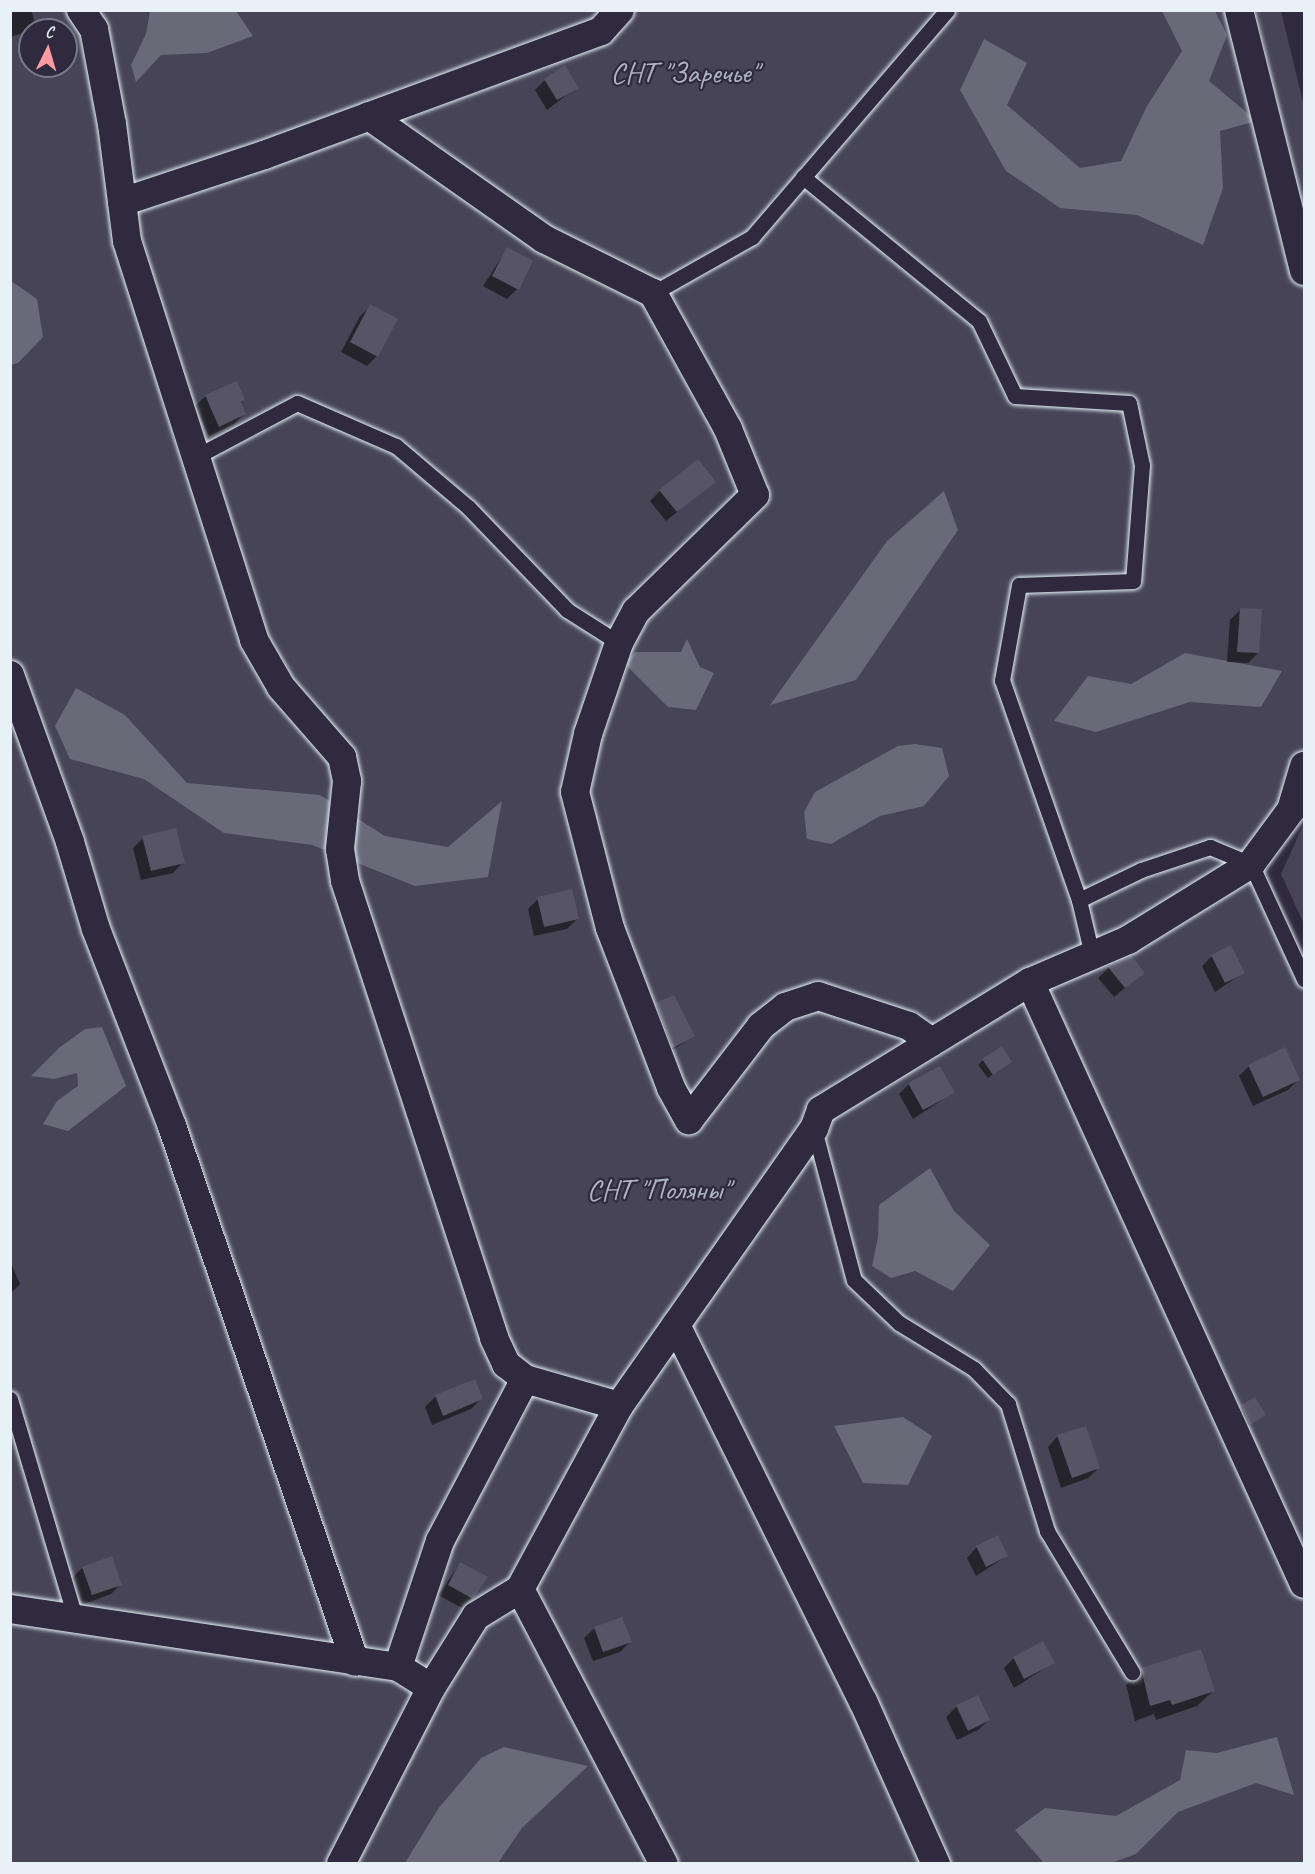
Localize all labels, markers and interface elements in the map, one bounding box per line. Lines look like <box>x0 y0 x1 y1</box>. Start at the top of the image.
north arrow <box>18 18 78 78</box>
text: С <box>45 22 54 42</box>
park label: СНТ "Заречье" <box>610 54 758 90</box>
park label: СНТ "Поляны" <box>587 1171 729 1207</box>

